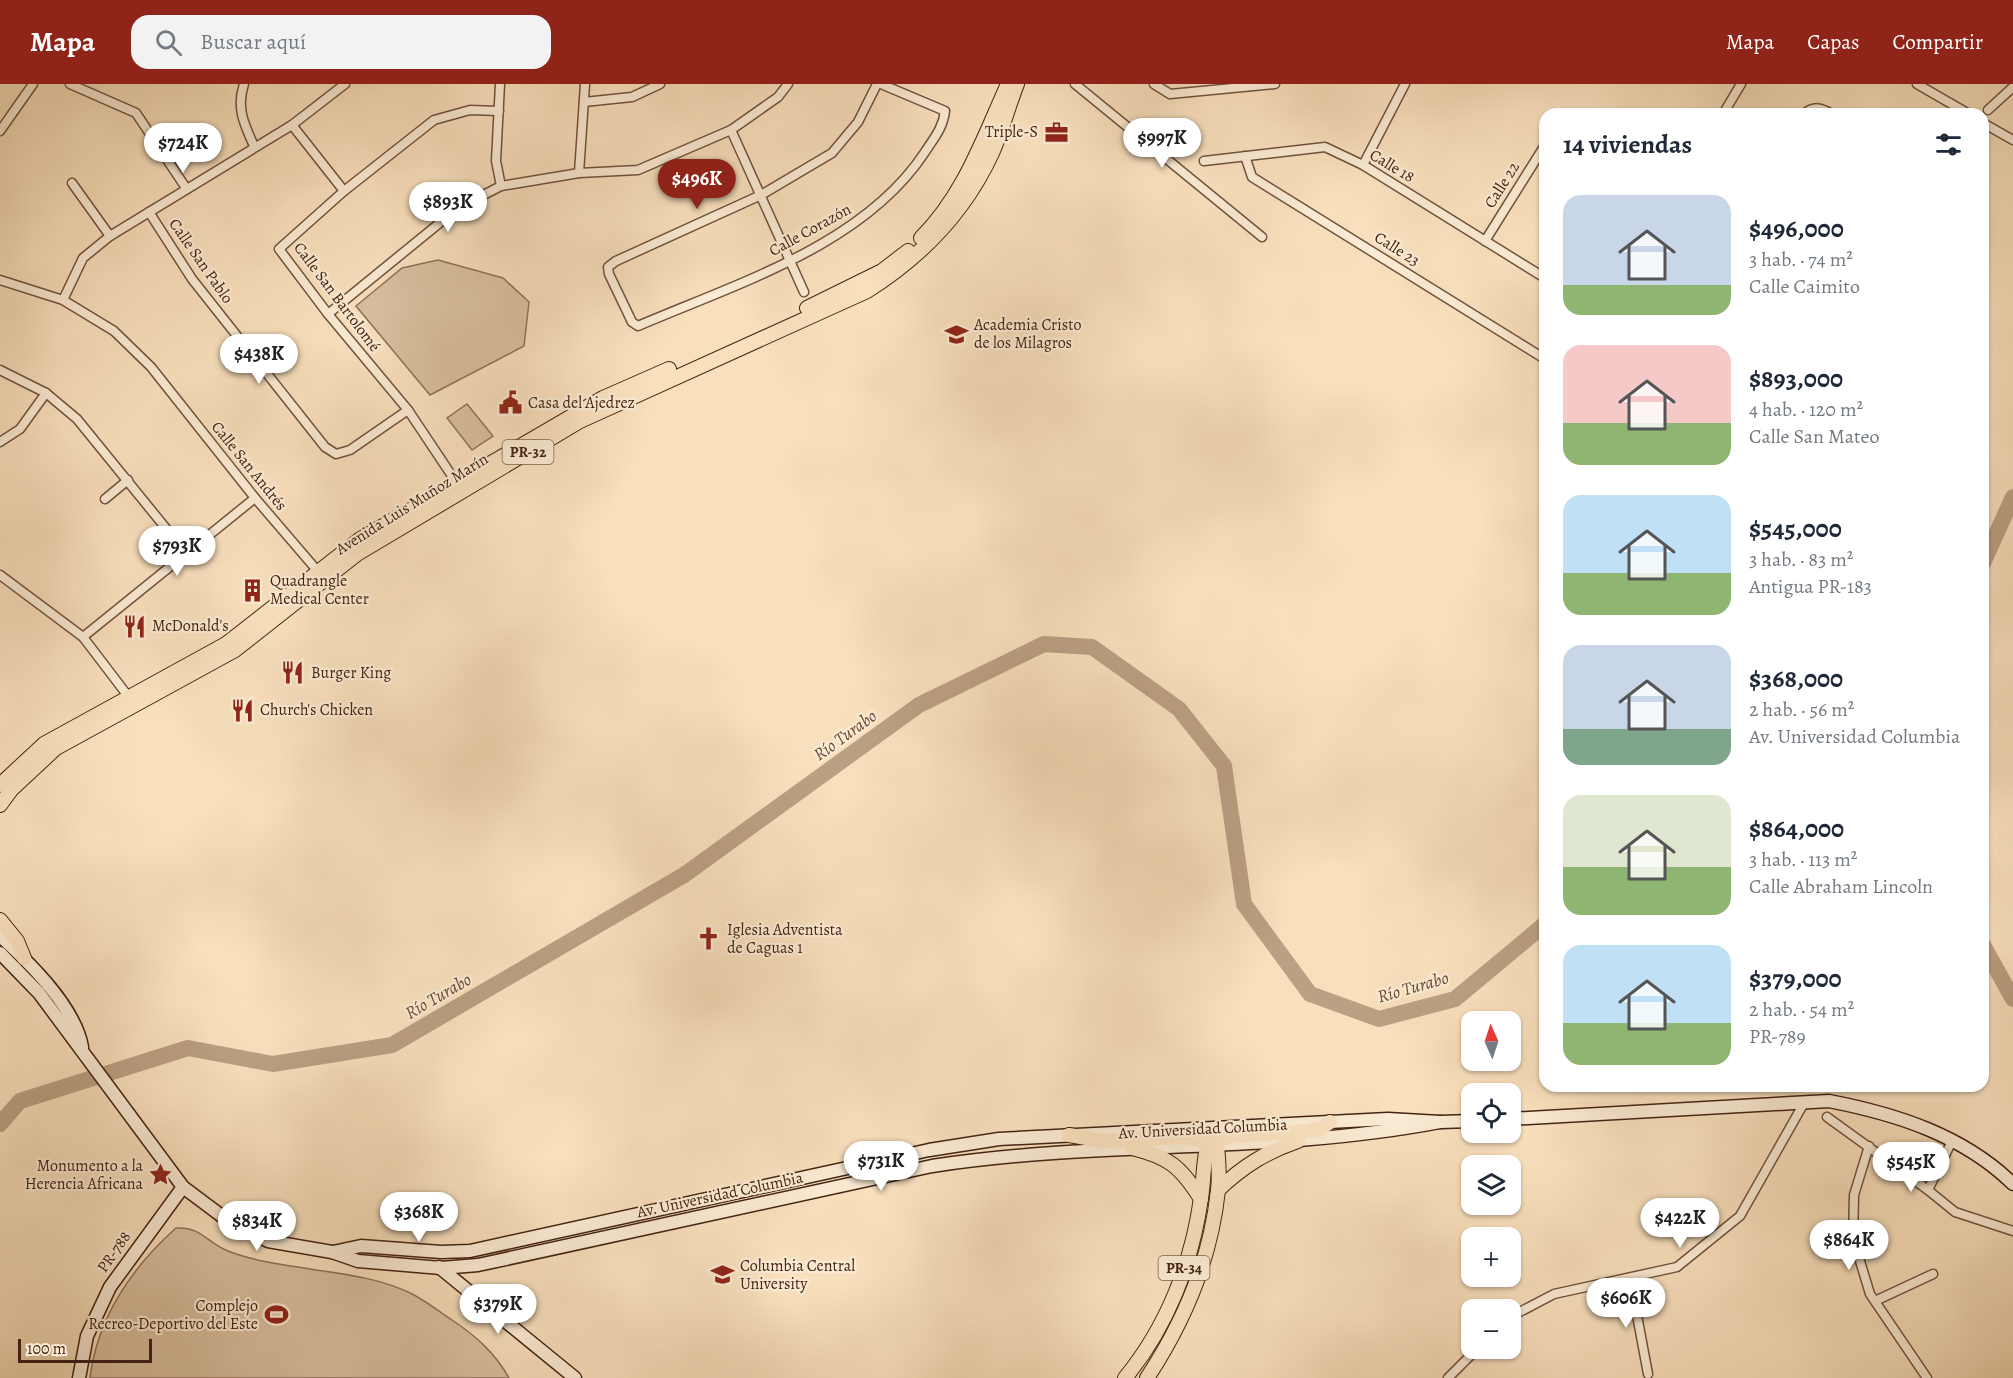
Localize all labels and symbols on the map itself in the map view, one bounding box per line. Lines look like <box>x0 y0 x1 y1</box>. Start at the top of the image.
pin: $997K <box>1120 118 1204 169</box>
office icon: Triple-S <box>1043 119 1069 145</box>
place label: Triple-S <box>985 121 1038 143</box>
pin: $724K <box>141 123 225 174</box>
street label: Calle 18 <box>1365 144 1419 188</box>
street label: Calle 22 <box>1479 157 1525 212</box>
pin: $496K <box>655 159 739 210</box>
pin: $893K <box>406 182 490 233</box>
street label: Calle Corazón <box>765 198 855 262</box>
street label: Calle San Pablo <box>164 214 238 308</box>
street label: Calle 23 <box>1370 226 1424 272</box>
street label: Calle San Bartolomé <box>289 238 385 356</box>
place label: Academia Cristo de los Milagros <box>973 314 1081 354</box>
school or university icon: Academia Cristo de los Milagros <box>943 321 969 347</box>
pin: $438K <box>217 334 301 385</box>
public building icon: Casa del Ajedrez <box>497 390 523 416</box>
place label: Casa del Ajedrez <box>528 392 635 414</box>
street label: Calle San Andrés <box>206 417 292 515</box>
road number: PR-32 <box>502 440 554 464</box>
street label: Avenida Luis Muñoz Marín <box>331 448 493 561</box>
pin: $793K <box>135 526 219 577</box>
place label: Quadrangle Medical Center <box>270 570 369 610</box>
building icon: Quadrangle Medical Center <box>239 577 265 603</box>
restaurant icon: McDonald's <box>121 613 147 639</box>
place label: McDonald's <box>152 615 229 637</box>
restaurant icon: Burger King <box>280 660 306 686</box>
place label: Burger King <box>311 662 391 684</box>
restaurant icon: Church's Chicken <box>229 697 255 723</box>
place label: Church's Chicken <box>260 699 373 721</box>
water label: Río Turabo <box>808 704 882 766</box>
place label: Iglesia Adventista de Caguas 1 <box>727 919 843 959</box>
church icon: Iglesia Adventista de Caguas 1 <box>696 926 722 952</box>
water label: Río Turabo <box>1375 965 1451 1009</box>
water label: Río Turabo <box>400 967 476 1025</box>
north arrow <box>1461 1011 1521 1071</box>
street label: Av. Universidad Columbia <box>1117 1114 1289 1144</box>
pin: $731K <box>839 1141 923 1192</box>
pin: $545K <box>1869 1142 1953 1193</box>
place label: Monumento a la Herencia Africana <box>25 1155 144 1195</box>
place icon: Monumento a la Herencia Africana <box>148 1162 174 1188</box>
street label: Av. Universidad Columbia <box>634 1167 806 1224</box>
pin: $368K <box>377 1192 461 1243</box>
pin: $422K <box>1638 1198 1722 1249</box>
pin: $834K <box>215 1201 299 1252</box>
pin: $864K <box>1807 1220 1891 1271</box>
street label: PR-788 <box>92 1227 136 1277</box>
place label: Columbia Central University <box>740 1255 855 1295</box>
road number: PR-34 <box>1158 1256 1210 1280</box>
school or university icon: Columbia Central University <box>709 1262 735 1288</box>
pin: $606K <box>1584 1278 1668 1329</box>
pin: $379K <box>456 1284 540 1335</box>
place label: Complejo Recreo-Deportivo del Este <box>88 1295 258 1335</box>
sports icon: Complejo Recreo-Deportivo del Este <box>263 1302 289 1328</box>
scale bar <box>18 1336 152 1364</box>

